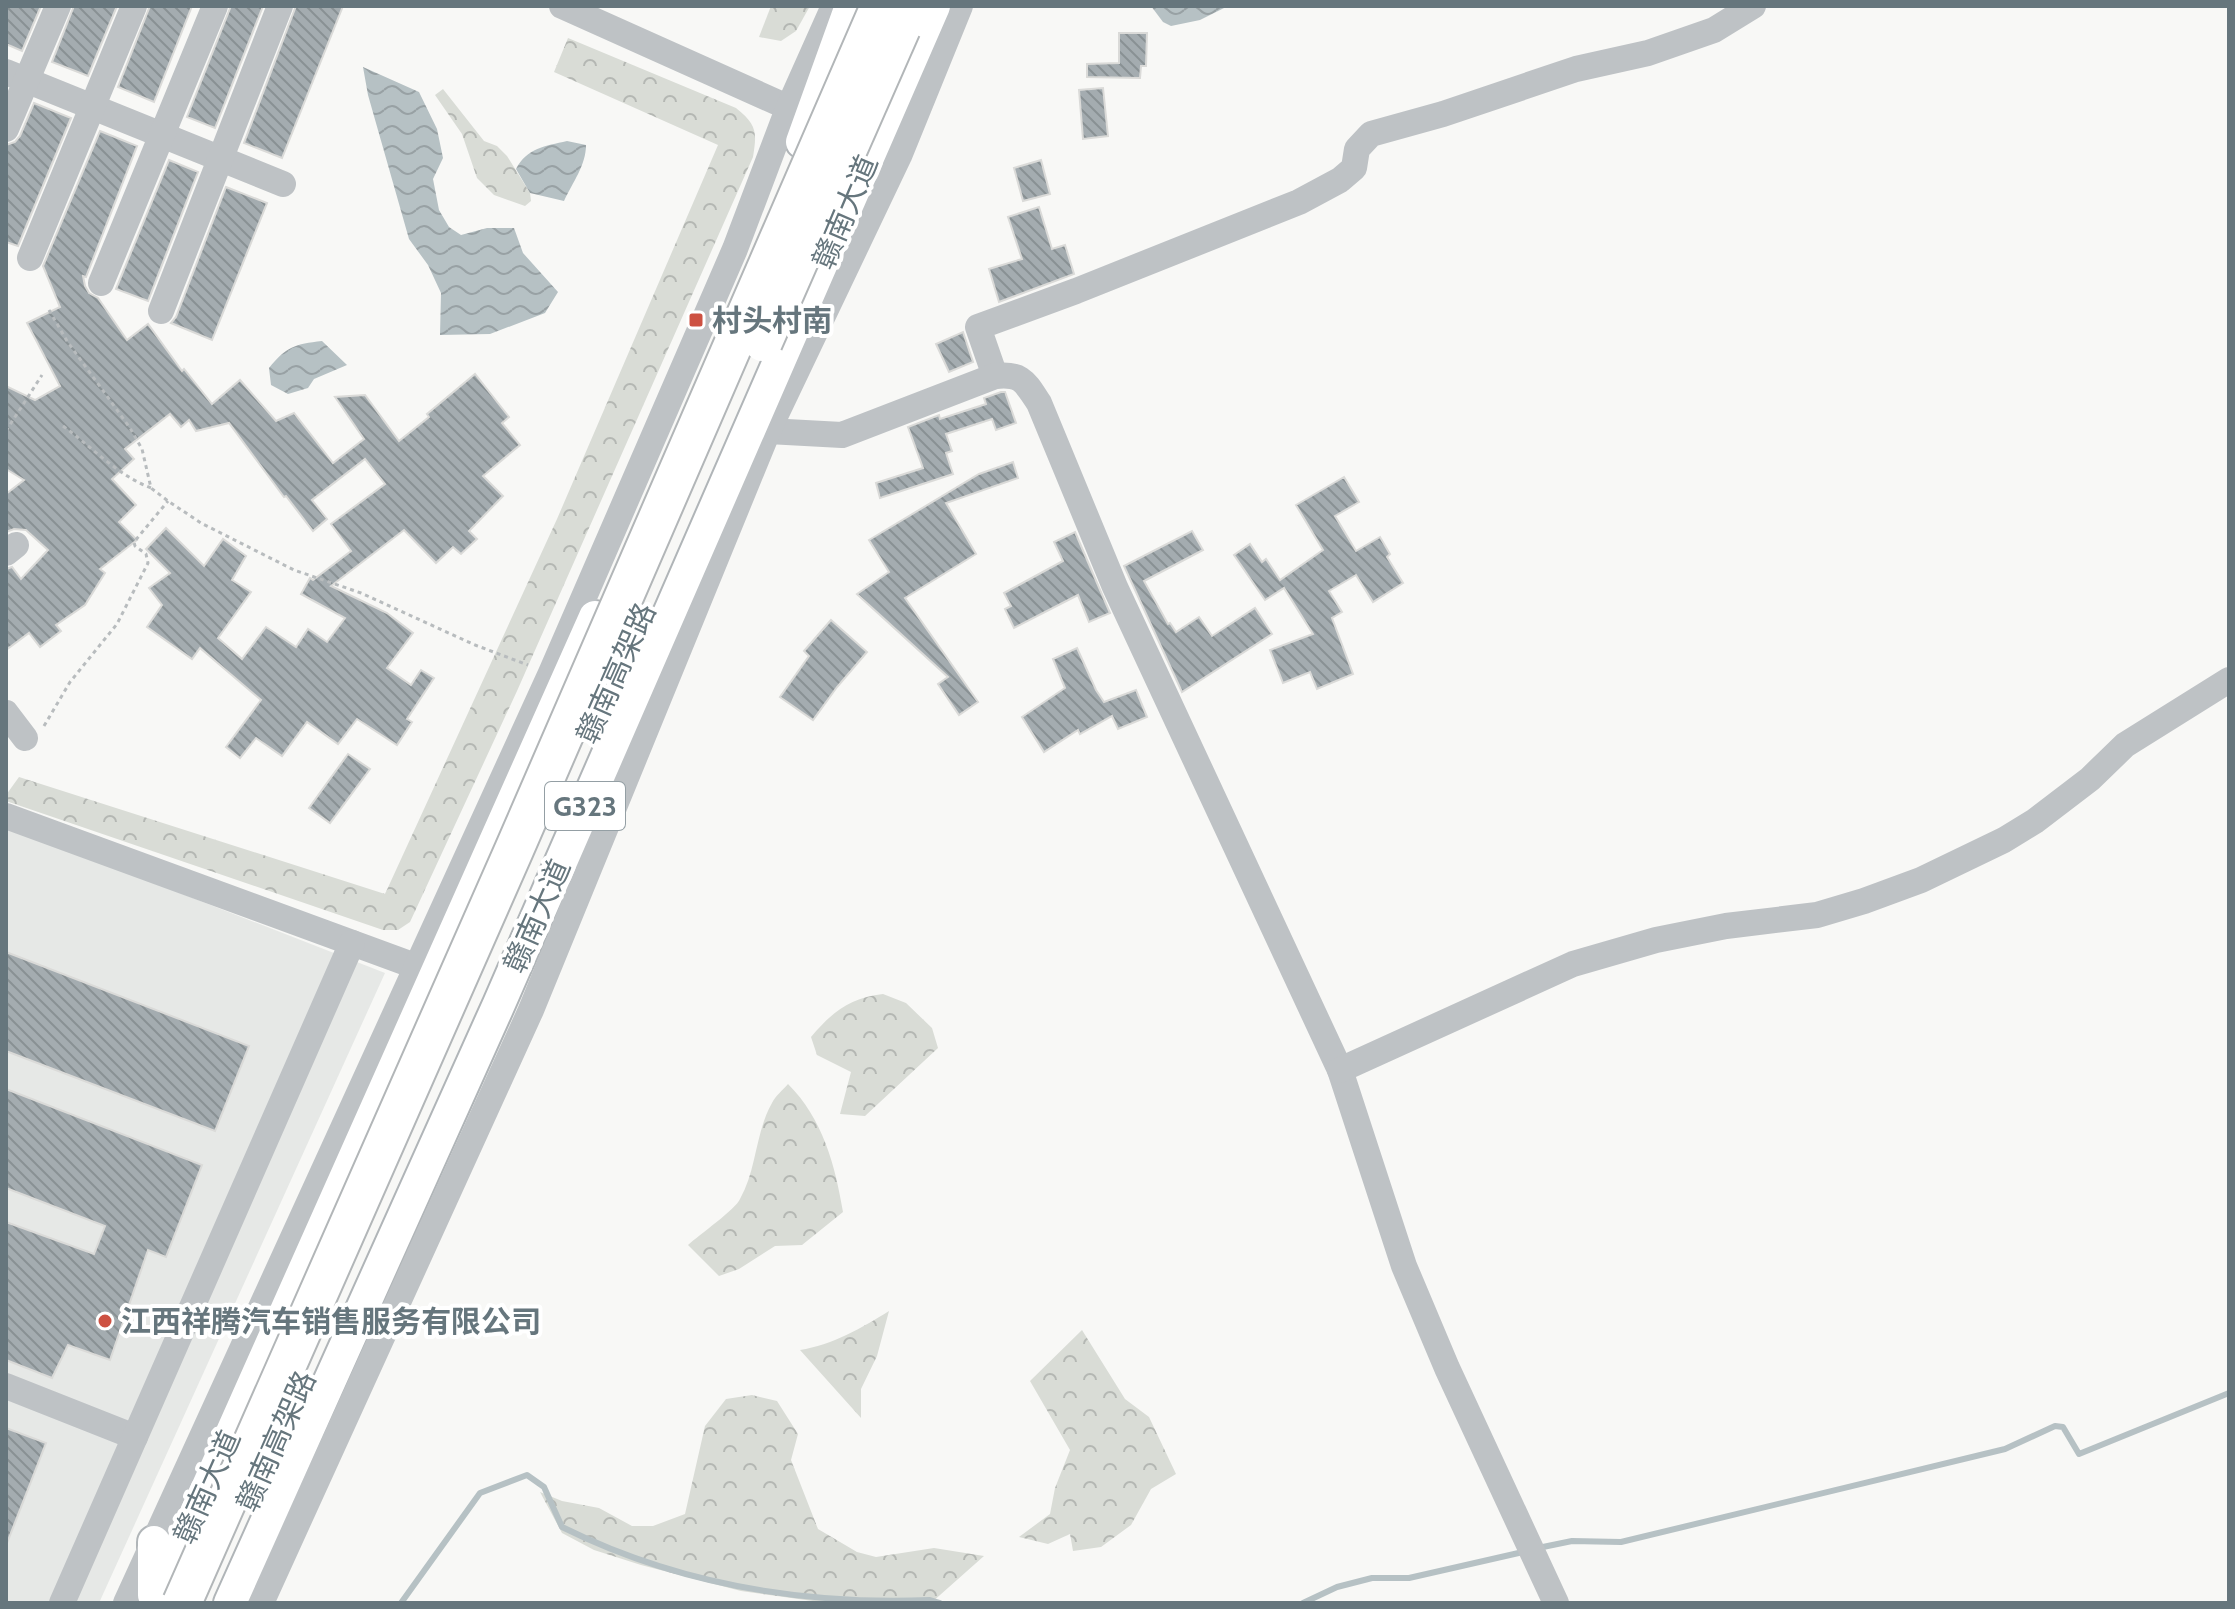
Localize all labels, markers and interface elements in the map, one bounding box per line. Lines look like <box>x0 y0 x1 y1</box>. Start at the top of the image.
street label: 赣南大道 <box>805 150 885 274</box>
place label: 村头村南 <box>712 302 832 339</box>
marker: 村头村南 <box>687 311 705 329</box>
street label: 赣南高架路 <box>569 597 663 749</box>
road number: G323 <box>545 782 625 830</box>
street label: 赣南大道 <box>496 854 578 978</box>
place label: 江西祥腾汽车销售服务有限公司 <box>121 1303 541 1340</box>
marker: 江西祥腾汽车销售服务有限公司 <box>96 1312 114 1330</box>
street label: 赣南高架路 <box>229 1365 323 1517</box>
street label: 赣南大道 <box>166 1425 248 1549</box>

